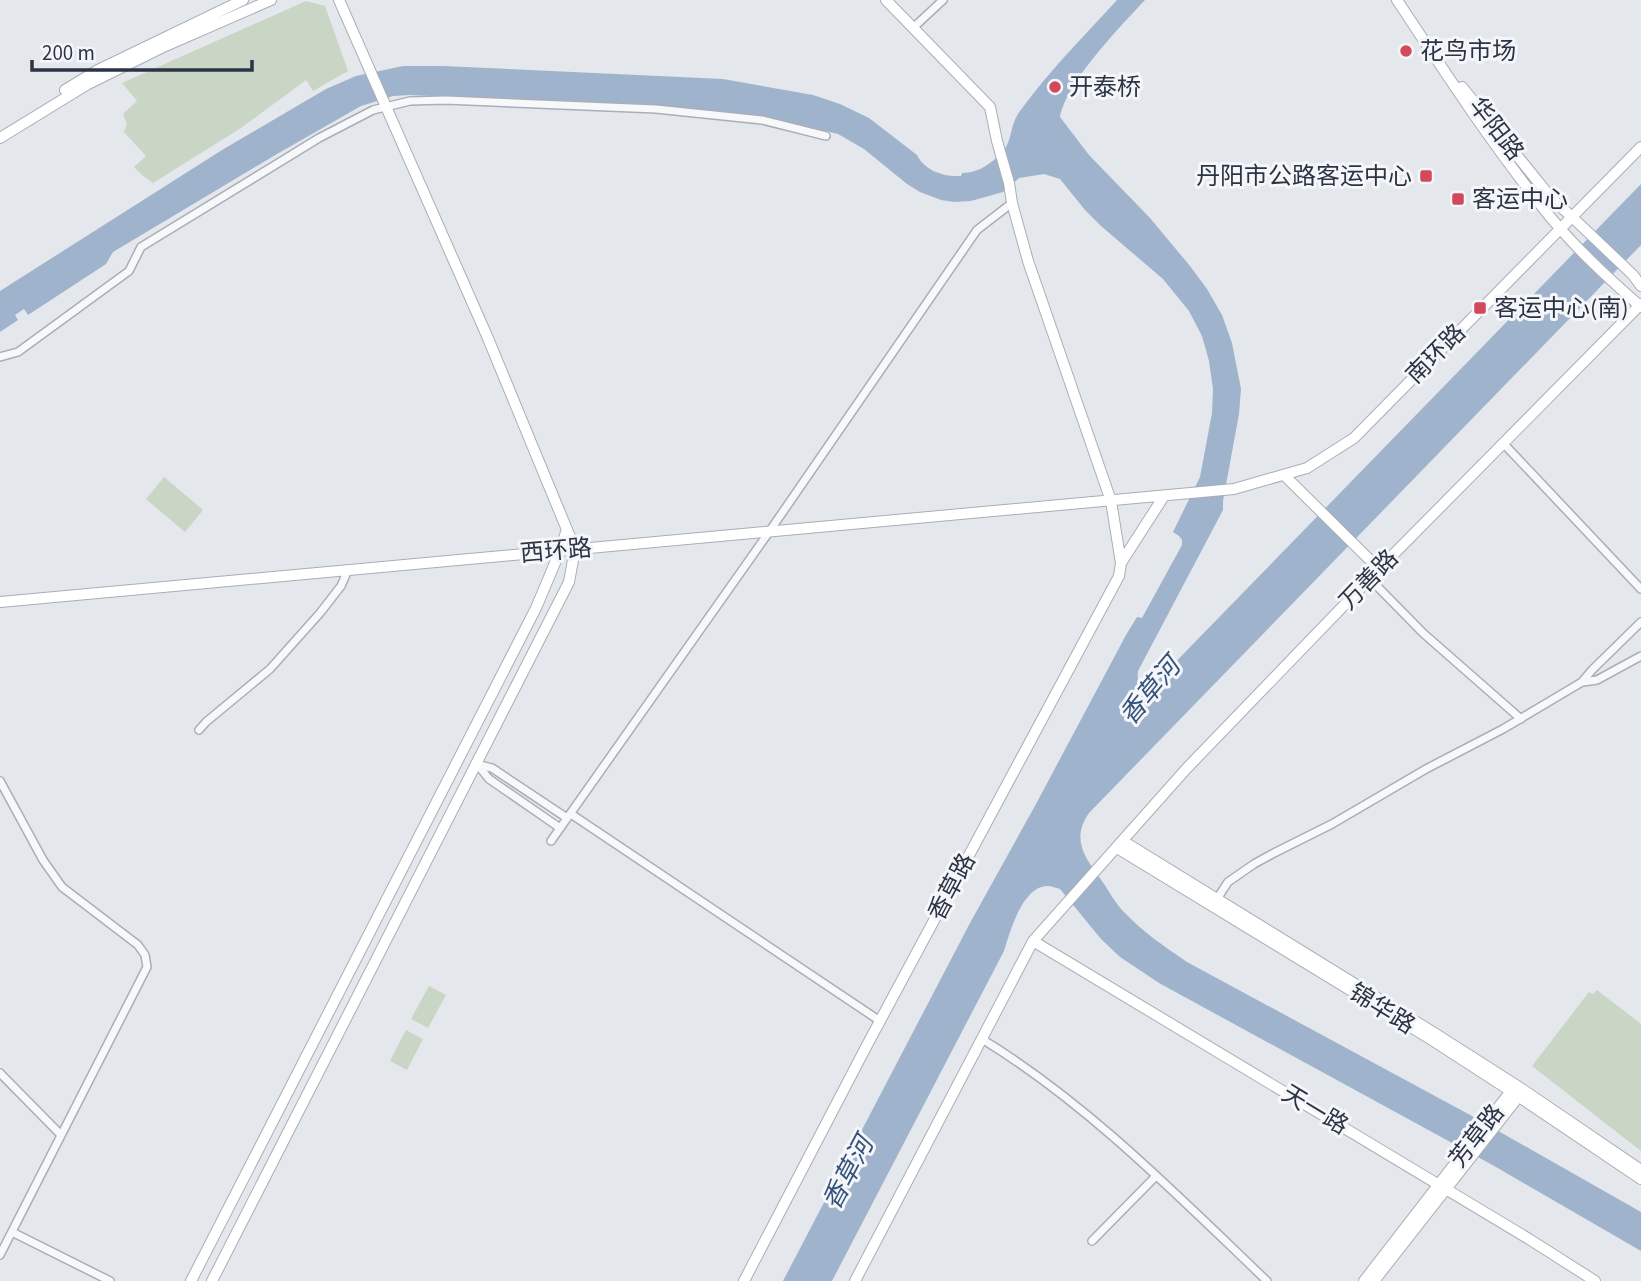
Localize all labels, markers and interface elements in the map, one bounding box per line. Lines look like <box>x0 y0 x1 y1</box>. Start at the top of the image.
scale bar <box>32 28 252 72</box>
place label: 花鸟市场 <box>1420 34 1516 69</box>
text: 200 m <box>42 38 95 68</box>
marker: 花鸟市场 <box>1398 43 1414 59</box>
place label: 开泰桥 <box>1069 70 1141 105</box>
marker: 开泰桥 <box>1047 79 1063 95</box>
street label: 华阳路 <box>1460 90 1532 168</box>
place label: 丹阳市公路客运中心 <box>1196 159 1412 194</box>
marker: 丹阳市公路客运中心 <box>1418 168 1434 184</box>
place label: 客运中心 <box>1472 182 1568 217</box>
marker: 客运中心 <box>1450 191 1466 207</box>
place label: 客运中心(南) <box>1494 291 1629 326</box>
marker: 客运中心(南) <box>1472 300 1488 316</box>
street label: 南环路 <box>1398 316 1474 392</box>
street label: 西环路 <box>519 530 593 572</box>
street label: 万善路 <box>1331 542 1407 618</box>
water label: 香草河 <box>1111 645 1192 733</box>
street label: 香草路 <box>920 847 984 927</box>
street label: 锦华路 <box>1342 975 1422 1043</box>
street label: 天一路 <box>1275 1076 1355 1144</box>
street label: 芳草路 <box>1441 1097 1513 1175</box>
water label: 香草河 <box>813 1125 885 1216</box>

